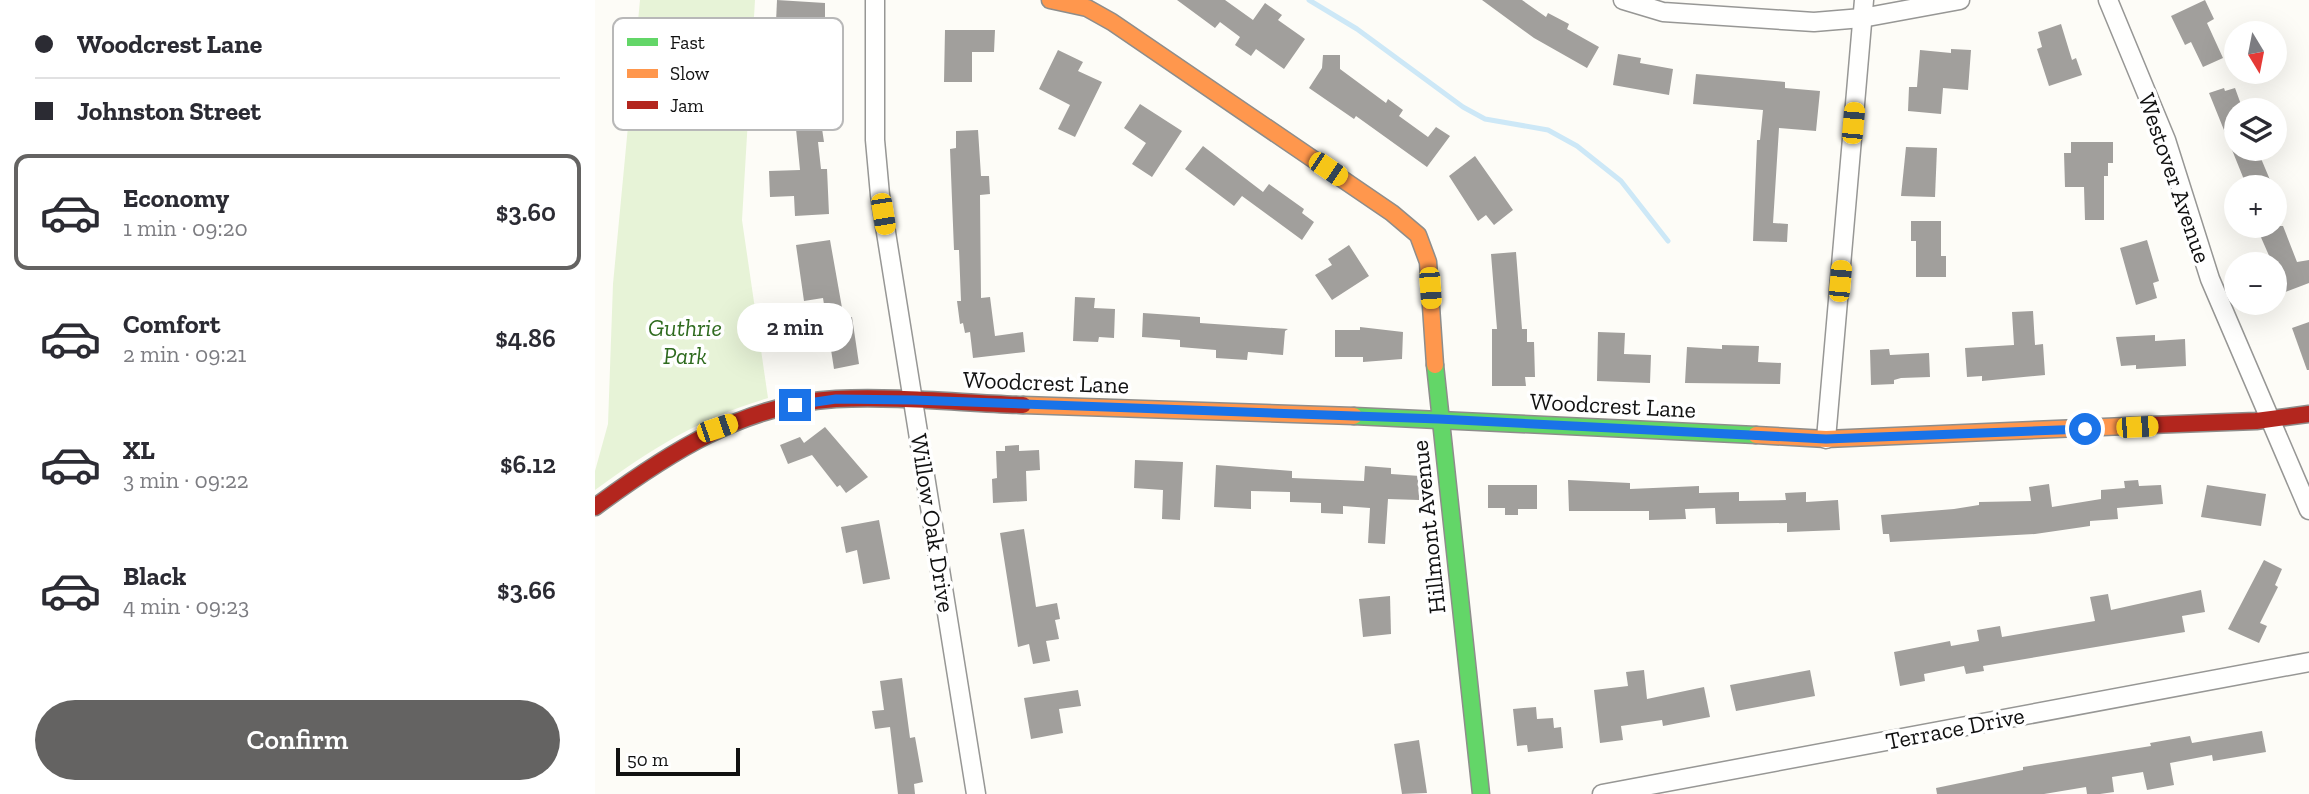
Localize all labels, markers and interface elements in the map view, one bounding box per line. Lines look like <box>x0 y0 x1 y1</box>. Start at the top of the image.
legend <box>613 18 843 130</box>
north arrow <box>2224 21 2287 84</box>
map controls <box>2224 21 2287 315</box>
text: Woodcrest Lane <box>77 28 262 60</box>
text: Fast <box>670 31 705 54</box>
text: Slow <box>670 62 710 85</box>
street label: Westover Avenue <box>2132 89 2218 267</box>
text: Jam <box>670 94 704 117</box>
text: Johnston Street <box>77 95 261 127</box>
button: layers <box>2224 98 2287 161</box>
car <box>1841 101 1866 145</box>
car <box>1305 149 1352 189</box>
button: + <box>2224 175 2287 238</box>
icon: car <box>39 181 102 244</box>
text: Economy <box>123 182 229 214</box>
car <box>870 192 897 236</box>
text: $3.60 <box>496 196 556 228</box>
text: 1 min · 09:20 <box>123 214 248 242</box>
button: − <box>2224 252 2287 315</box>
car <box>1828 259 1853 303</box>
car <box>1419 266 1442 310</box>
callout: 2 min <box>737 304 853 352</box>
icon: car <box>39 307 102 370</box>
text: Comfort <box>123 308 220 340</box>
park label: Guthrie Park <box>648 313 722 370</box>
text: 2 min <box>766 313 824 341</box>
text: $4.86 <box>495 322 556 354</box>
text: 2 min · 09:21 <box>123 340 246 368</box>
street label: Woodcrest Lane <box>962 365 1130 399</box>
street label: Woodcrest Lane <box>1529 386 1697 424</box>
route end <box>779 389 811 421</box>
car <box>694 411 741 445</box>
route start <box>2069 413 2101 445</box>
car <box>2116 415 2159 439</box>
street label: Willow Oak Drive <box>905 432 961 614</box>
icon: car <box>39 433 102 496</box>
text: XL <box>123 434 155 466</box>
street label: Hillmont Avenue <box>1404 439 1452 615</box>
text: $6.12 <box>500 448 556 480</box>
text: 3 min · 09:22 <box>123 466 249 494</box>
icon: car <box>39 559 102 622</box>
text: Black <box>123 560 186 592</box>
text: $3.66 <box>497 574 556 606</box>
text: 4 min · 09:23 <box>123 592 249 620</box>
button: Confirm <box>35 700 560 780</box>
street label: Terrace Drive <box>1883 700 2027 756</box>
scale bar <box>616 745 740 777</box>
text: 50 m <box>627 748 668 771</box>

